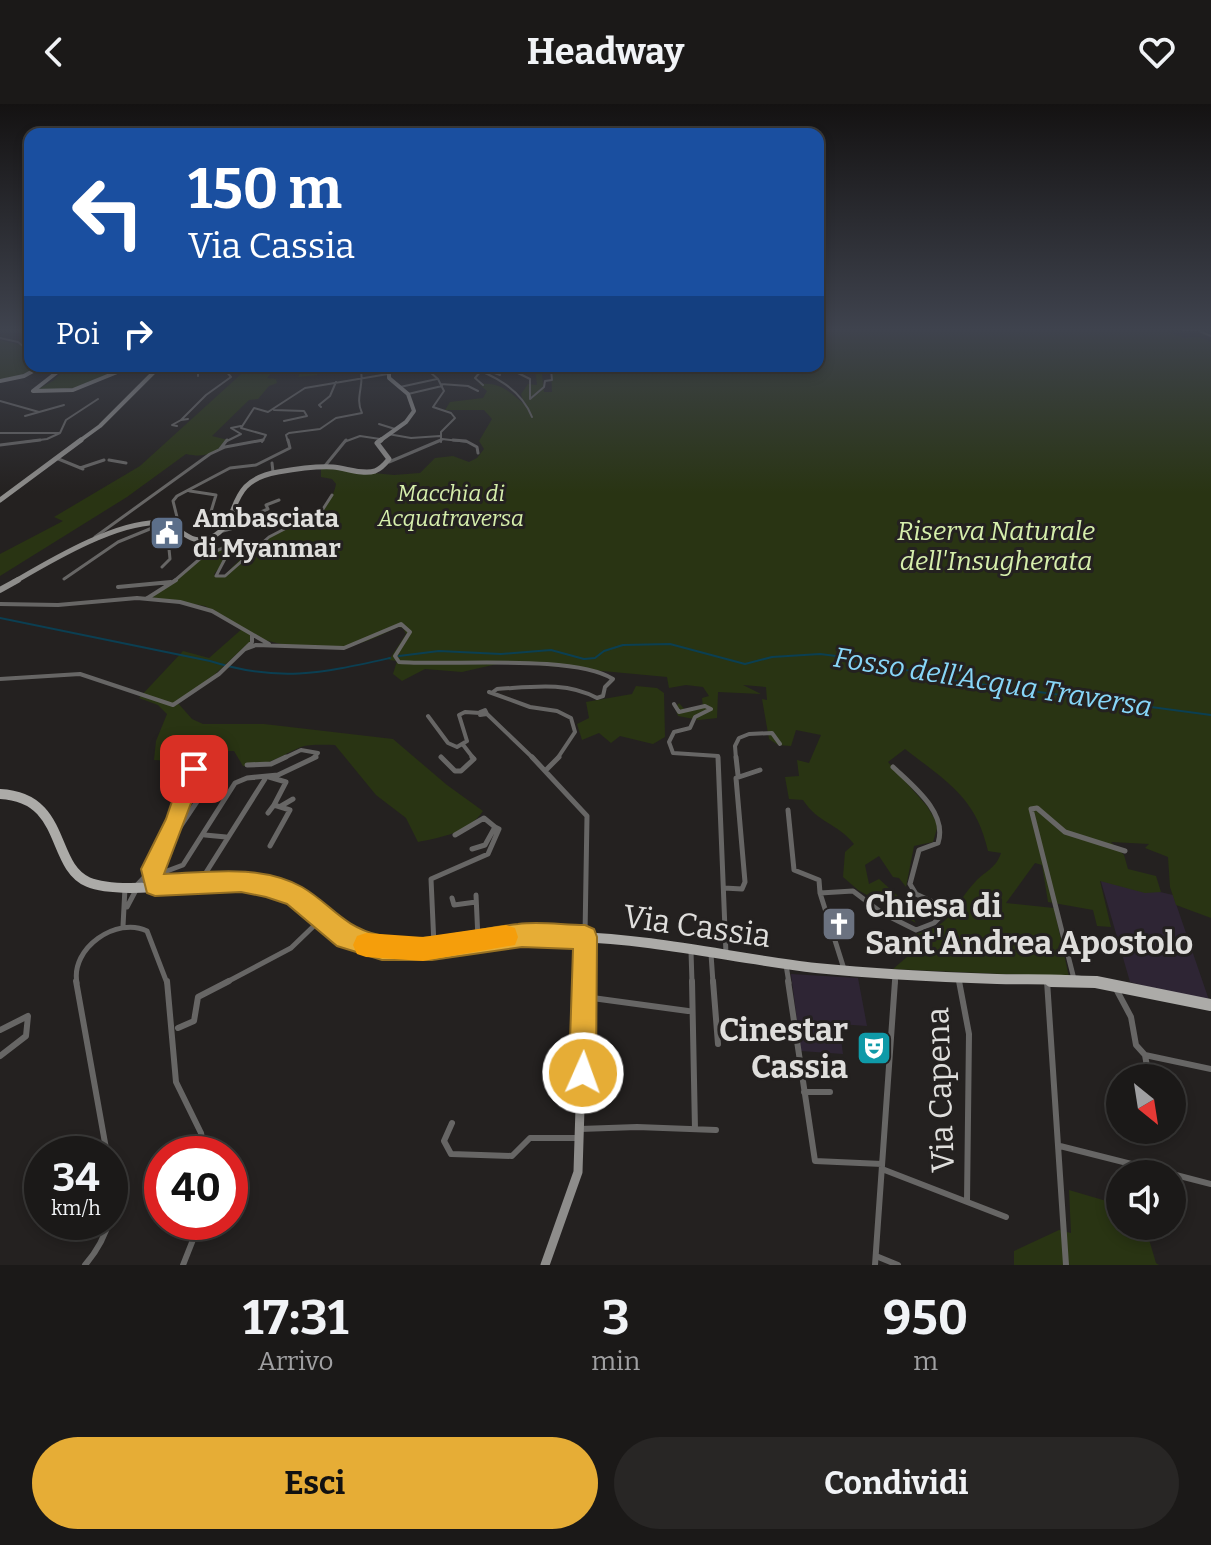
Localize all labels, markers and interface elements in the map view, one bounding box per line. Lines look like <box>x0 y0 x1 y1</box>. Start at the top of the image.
icon: back <box>32 30 76 74</box>
text: Headway <box>527 30 684 74</box>
icon: heart <box>1135 30 1179 74</box>
text: 150 m <box>188 156 342 223</box>
icon: left <box>56 160 160 264</box>
text: Via Cassia <box>188 224 355 268</box>
icon: right <box>116 312 160 356</box>
text: Poi <box>56 316 100 352</box>
park label: Macchia di Acquatraversa <box>377 480 524 532</box>
place label: Ambasciata di Myanmar <box>193 503 341 564</box>
public building icon: Ambasciata di Myanmar <box>148 514 186 552</box>
park label: Riserva Naturale dell'Insugherata <box>897 516 1095 577</box>
water label: Fosso dell'Acqua Traversa <box>831 641 1155 723</box>
pin <box>160 735 228 803</box>
icon: arrive <box>172 747 216 791</box>
place label: Chiesa di Sant'Andrea Apostolo <box>865 887 1193 962</box>
street label: Via Cassia <box>621 897 773 955</box>
church icon: Chiesa di Sant'Andrea Apostolo <box>820 905 858 943</box>
street label: Via Capena <box>918 1007 962 1173</box>
place label: Cinestar Cassia <box>719 1011 848 1086</box>
theatre icon: Cinestar Cassia <box>855 1029 893 1067</box>
position arrow <box>541 1031 625 1115</box>
north arrow <box>1106 1064 1186 1144</box>
map controls <box>1106 1064 1186 1240</box>
speed limit sign: 40 <box>144 1136 248 1240</box>
text: 34 <box>52 1154 100 1202</box>
button: sound <box>1106 1160 1186 1240</box>
text: km/h <box>51 1196 101 1220</box>
text: 17:31 <box>243 1289 348 1347</box>
text: 3 <box>602 1289 630 1347</box>
text: 950 <box>883 1289 968 1347</box>
text: Arrivo <box>258 1346 333 1377</box>
text: min <box>591 1346 640 1377</box>
text: m <box>913 1346 938 1377</box>
button: Esci <box>32 1437 598 1529</box>
button: Condividi <box>614 1437 1179 1529</box>

